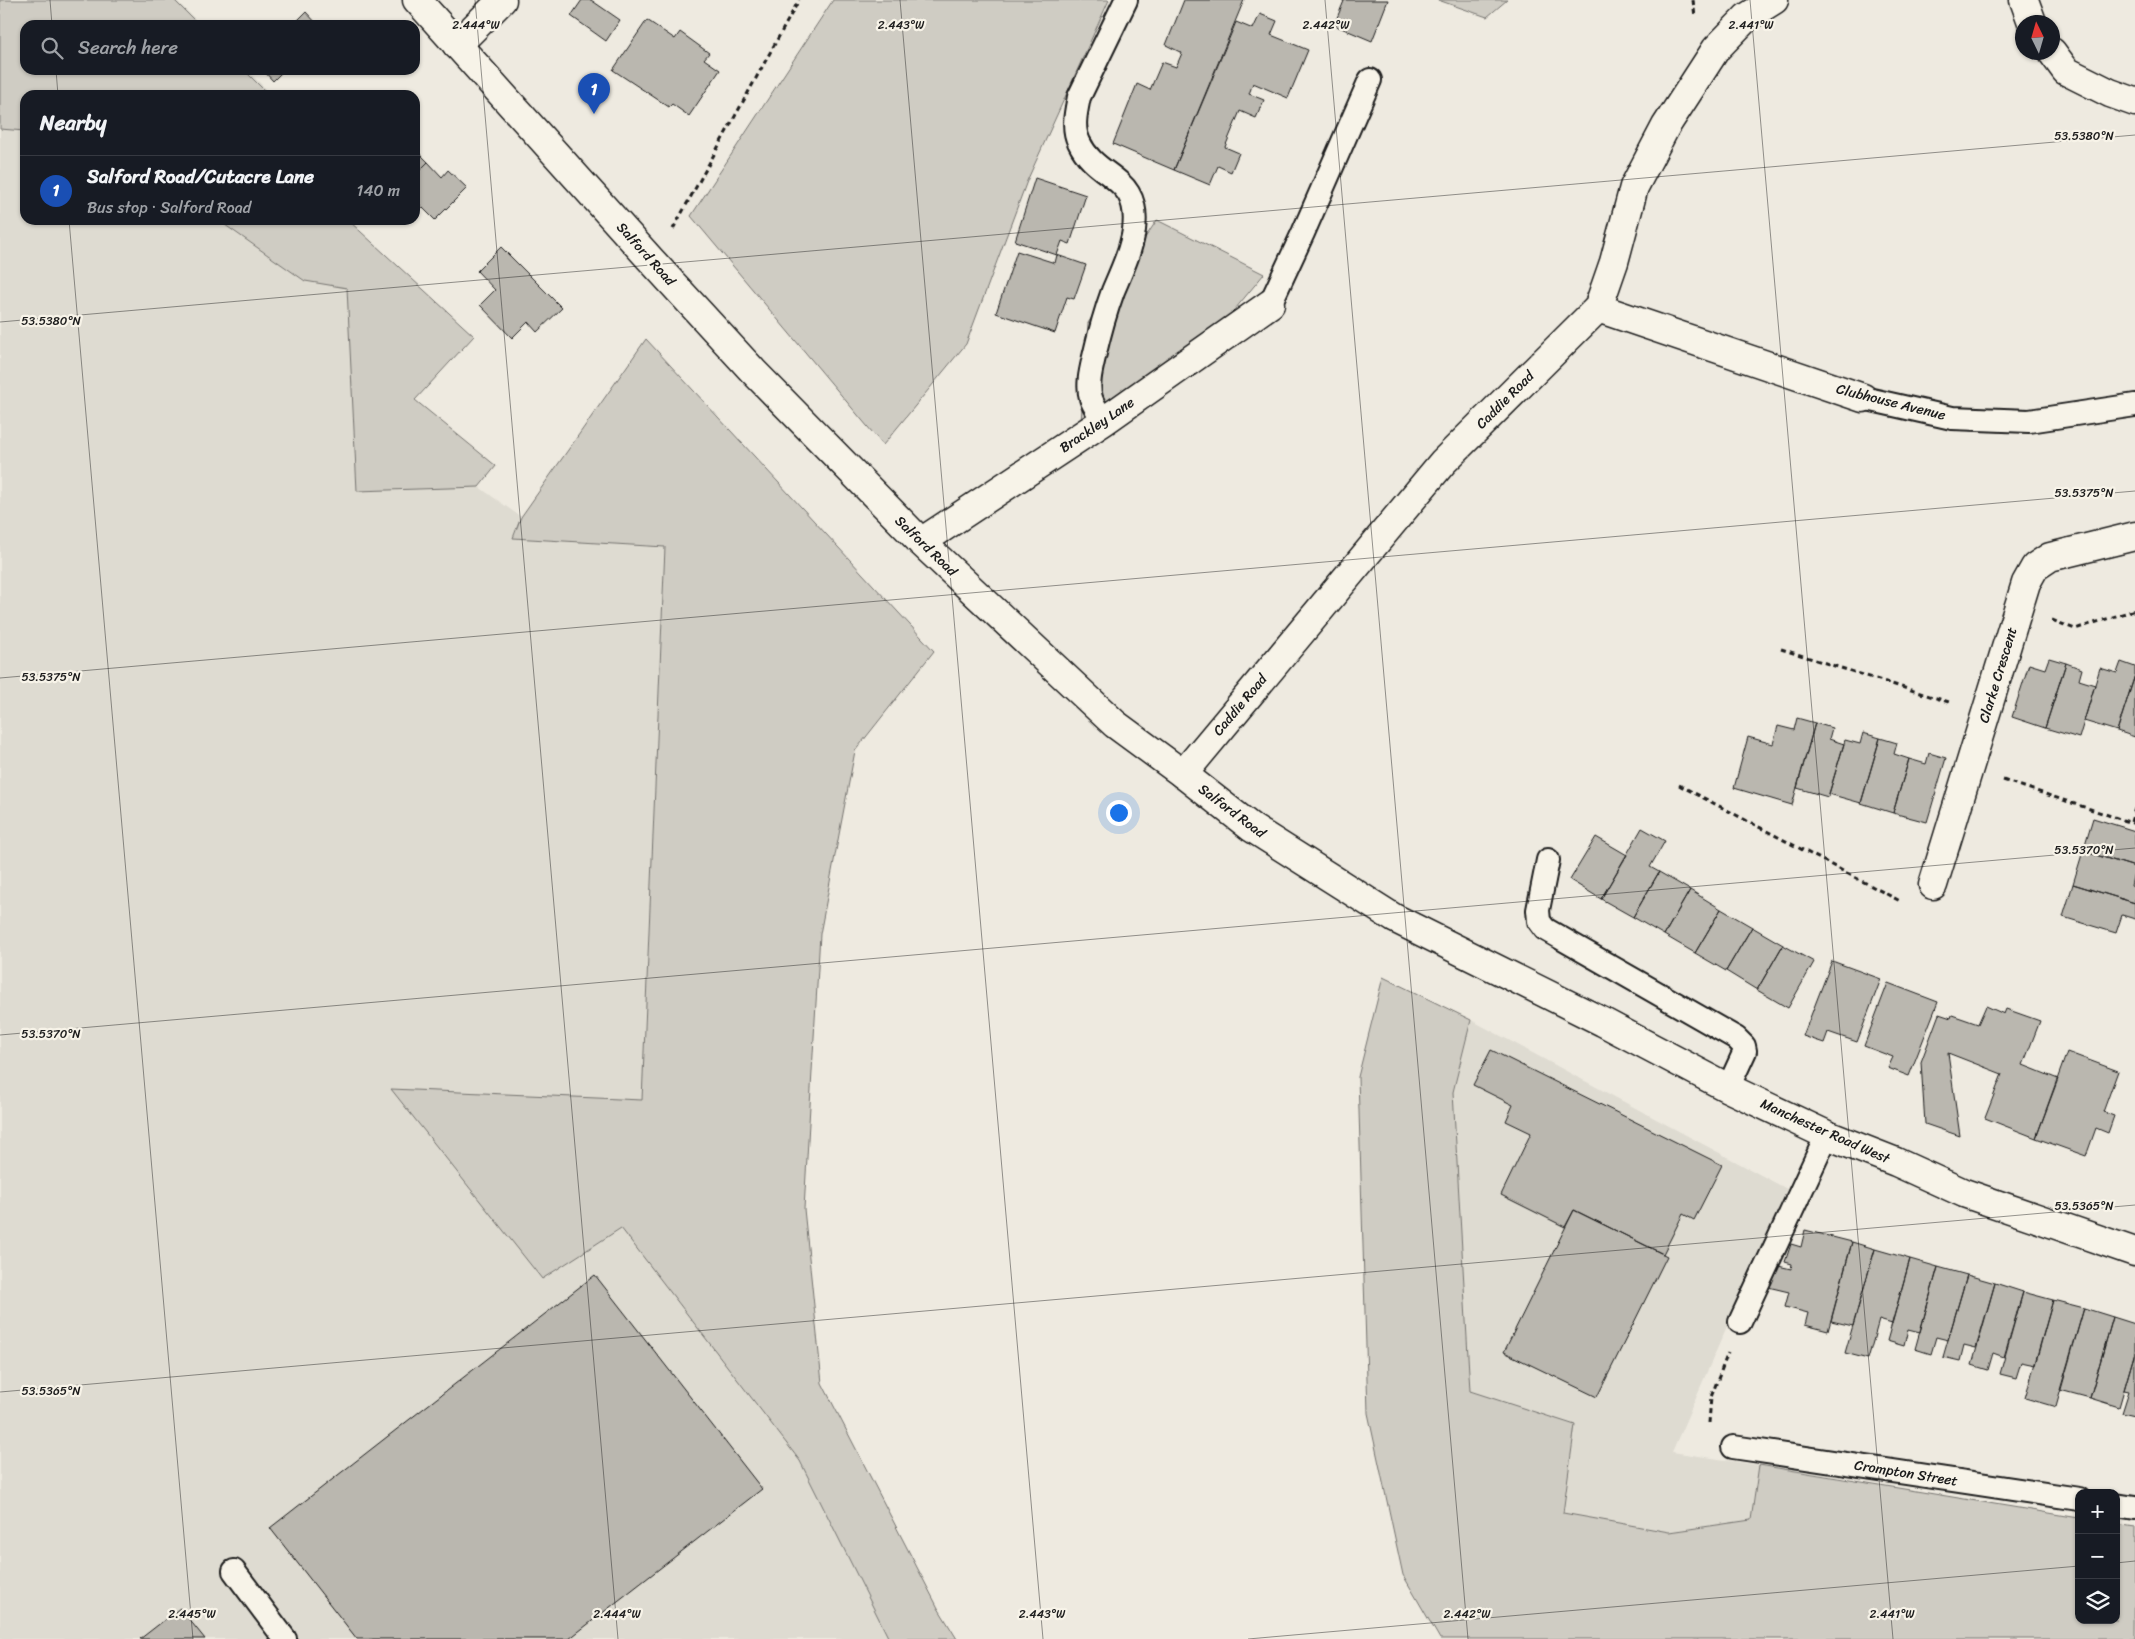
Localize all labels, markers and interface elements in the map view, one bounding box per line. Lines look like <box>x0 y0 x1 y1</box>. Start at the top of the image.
text: 2.444°W <box>452 14 500 36</box>
text: 2.443°W <box>878 14 925 36</box>
text: 2.442°W <box>1303 14 1350 36</box>
text: 2.441°W <box>1728 14 1774 36</box>
north arrow <box>2015 15 2060 60</box>
search box <box>20 20 420 75</box>
text: Search here <box>78 31 178 64</box>
icon: search <box>38 34 66 62</box>
pin: 1 <box>578 73 610 114</box>
text: Nearby <box>40 104 106 142</box>
text: 53.5380°N <box>2054 125 2115 147</box>
text: Salford Road/Cutacre Lane <box>87 160 314 193</box>
text: 1 <box>53 176 59 205</box>
text: 140 m <box>357 176 400 205</box>
text: Bus stop · Salford Road <box>87 193 251 222</box>
street label: Salford Road <box>610 216 683 293</box>
text: 53.5380°N <box>21 310 82 332</box>
street label: Caddie Road <box>1470 364 1541 435</box>
street label: Clubhouse Avenue <box>1834 376 1948 428</box>
street label: Brackley Lane <box>1054 390 1140 460</box>
text: 53.5375°N <box>2054 482 2114 504</box>
street label: Salford Road <box>889 509 964 584</box>
street label: Clarke Crescent <box>1972 624 2024 726</box>
text: 53.5375°N <box>21 666 81 688</box>
street label: Caddie Road <box>1206 667 1275 742</box>
street label: Salford Road <box>1193 777 1273 846</box>
your location <box>1106 800 1132 826</box>
text: 53.5370°N <box>2054 839 2114 861</box>
text: 53.5370°N <box>21 1023 81 1045</box>
street label: Manchester Road West <box>1756 1091 1895 1171</box>
text: 53.5365°N <box>2054 1195 2114 1217</box>
text: 53.5365°N <box>21 1380 81 1402</box>
street label: Crompton Street <box>1852 1452 1960 1494</box>
map controls <box>2075 1489 2120 1624</box>
button: + <box>2075 1489 2120 1534</box>
button: − <box>2075 1534 2120 1579</box>
button: layers <box>2075 1579 2120 1624</box>
text: 2.445°W <box>168 1603 216 1625</box>
text: 2.444°W <box>593 1603 641 1625</box>
text: 2.443°W <box>1019 1603 1066 1625</box>
text: 2.442°W <box>1444 1603 1491 1625</box>
text: 2.441°W <box>1869 1603 1915 1625</box>

